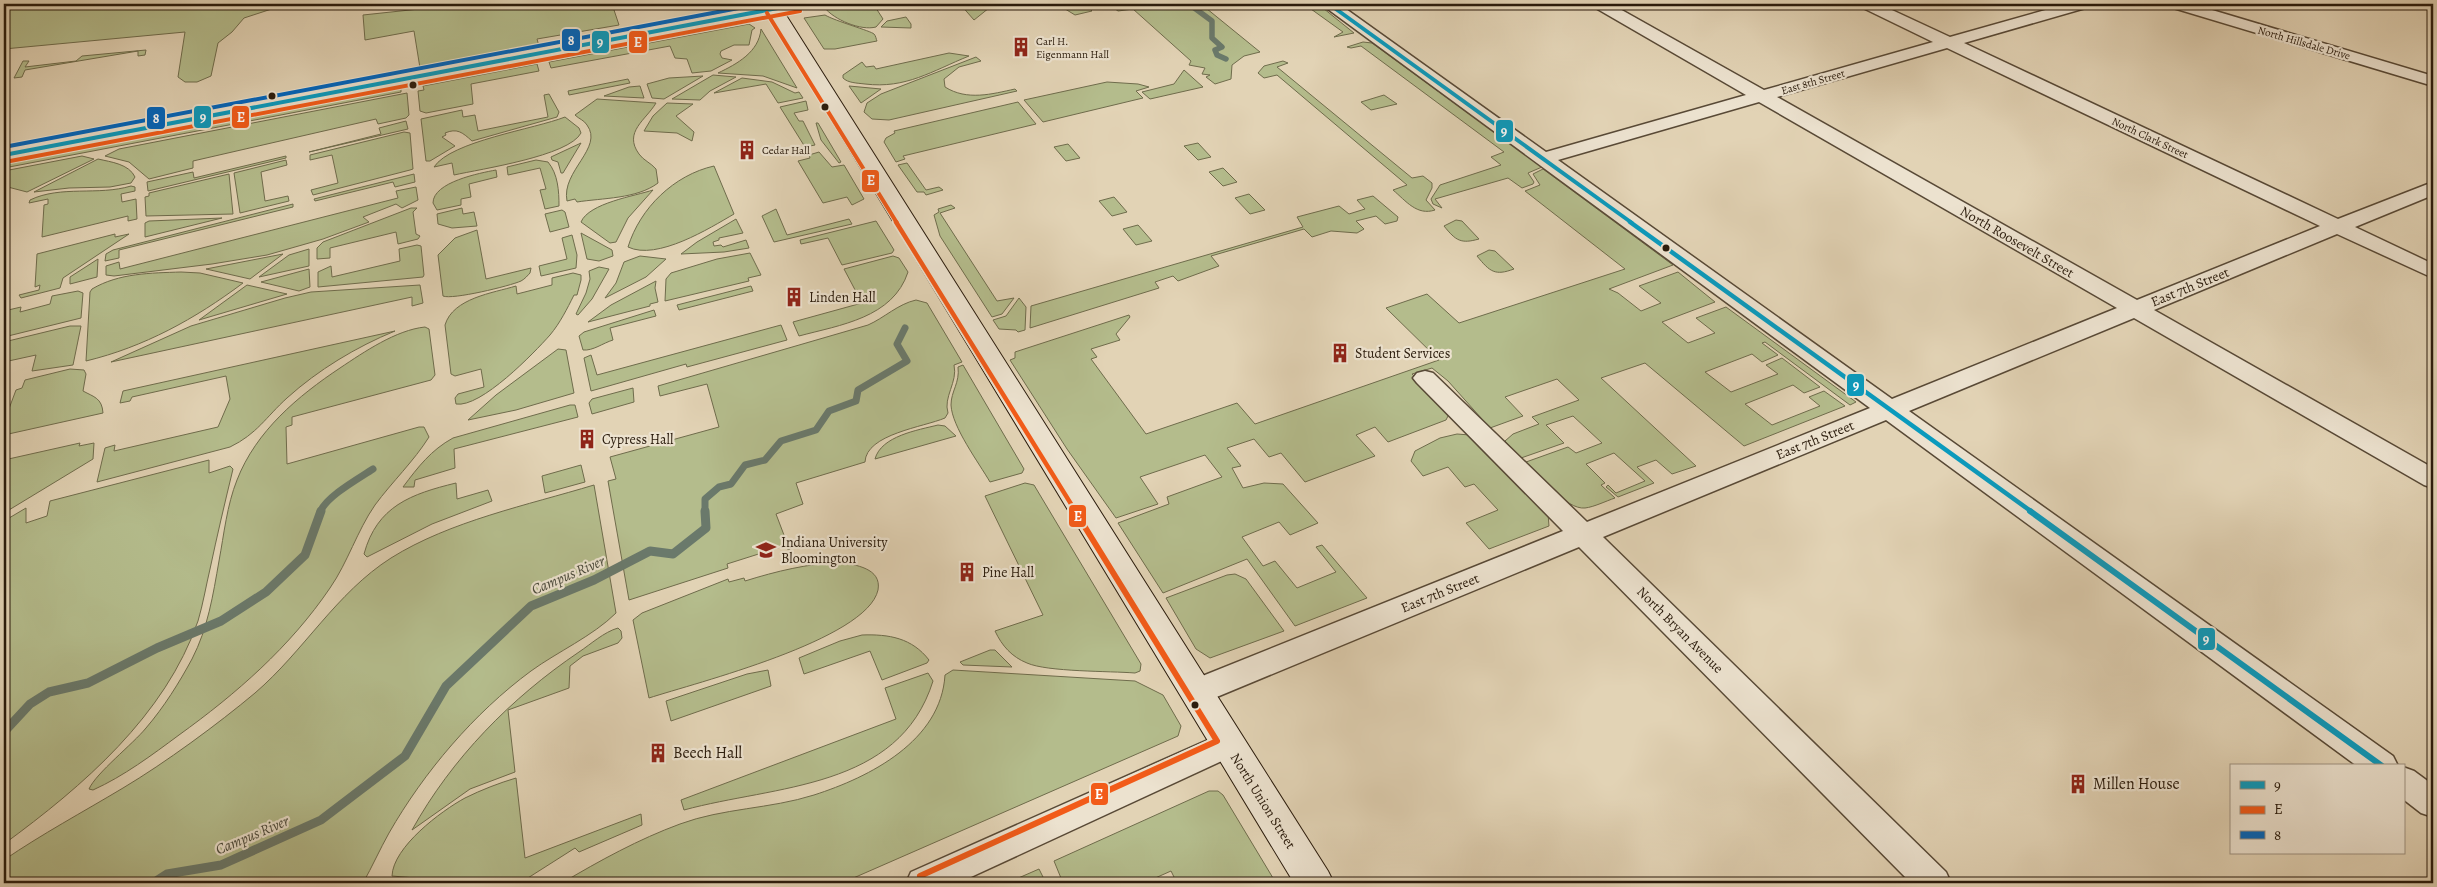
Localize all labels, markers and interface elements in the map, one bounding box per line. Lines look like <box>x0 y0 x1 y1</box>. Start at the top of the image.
street label: North Hillsdale Drive <box>2256 23 2352 63</box>
line badge: 8 <box>561 28 581 52</box>
line badge: 9 <box>591 30 610 54</box>
line badge: E <box>628 30 648 54</box>
text: 8 <box>568 31 575 50</box>
text: 9 <box>597 33 604 52</box>
text: E <box>634 33 642 52</box>
place label: Carl H. Eigenmann Hall <box>1036 34 1109 62</box>
building icon: Carl H. Eigenmann Hall <box>1010 36 1032 58</box>
street label: East 8th Street <box>1779 66 1847 98</box>
unlabelled marker <box>408 80 418 90</box>
unlabelled marker <box>267 91 277 101</box>
unlabelled marker <box>820 102 830 112</box>
line badge: 9 <box>193 105 212 129</box>
line badge: E <box>231 105 250 129</box>
line badge: 8 <box>146 106 166 130</box>
text: 9 <box>200 108 207 127</box>
text: E <box>237 108 245 127</box>
text: 8 <box>153 109 160 128</box>
street label: North Clark Street <box>2109 114 2191 162</box>
line badge: 9 <box>1495 119 1514 143</box>
text: 9 <box>1501 122 1508 141</box>
building icon: Cedar Hall <box>736 139 758 161</box>
place label: Cedar Hall <box>762 143 810 158</box>
line badge: E <box>861 169 880 193</box>
text: E <box>867 171 875 190</box>
street label: North Roosevelt Street <box>1957 202 2078 283</box>
unlabelled marker <box>1661 243 1671 253</box>
street label: East 7th Street <box>2148 263 2232 311</box>
building icon: Linden Hall <box>783 286 805 308</box>
place label: Linden Hall <box>809 288 876 307</box>
building icon: Student Services <box>1329 342 1351 364</box>
place label: Student Services <box>1355 344 1450 363</box>
line badge: 9 <box>1846 373 1865 397</box>
text: 9 <box>1853 376 1860 395</box>
street label: East 7th Street <box>1773 416 1857 464</box>
building icon: Cypress Hall <box>576 428 598 450</box>
place label: Cypress Hall <box>602 430 674 449</box>
line badge: E <box>1068 504 1087 528</box>
text: E <box>1074 507 1082 526</box>
place label: Indiana University Bloomington <box>781 533 888 568</box>
school or university icon: Indiana University Bloomington <box>755 539 777 561</box>
water label: Campus River <box>528 550 608 599</box>
building icon: Pine Hall <box>956 561 978 583</box>
place label: Pine Hall <box>982 563 1034 582</box>
street label: East 7th Street <box>1398 569 1482 617</box>
street label: North Bryan Avenue <box>1632 582 1728 678</box>
line badge: 9 <box>2197 627 2216 651</box>
text: 9 <box>2203 630 2210 649</box>
unlabelled marker <box>1190 700 1200 710</box>
building icon: Beech Hall <box>647 742 669 764</box>
place label: Beech Hall <box>673 742 742 764</box>
street label: North Union Street <box>1226 749 1300 853</box>
legend <box>2230 764 2404 854</box>
building icon: Millen House <box>2067 773 2089 795</box>
place label: Millen House <box>2093 773 2180 795</box>
text: 9 <box>2274 775 2281 795</box>
line badge: E <box>1090 782 1109 806</box>
text: E <box>1095 785 1103 804</box>
text: E <box>2274 799 2283 819</box>
water label: Campus River <box>212 810 292 859</box>
text: 8 <box>2274 825 2281 845</box>

